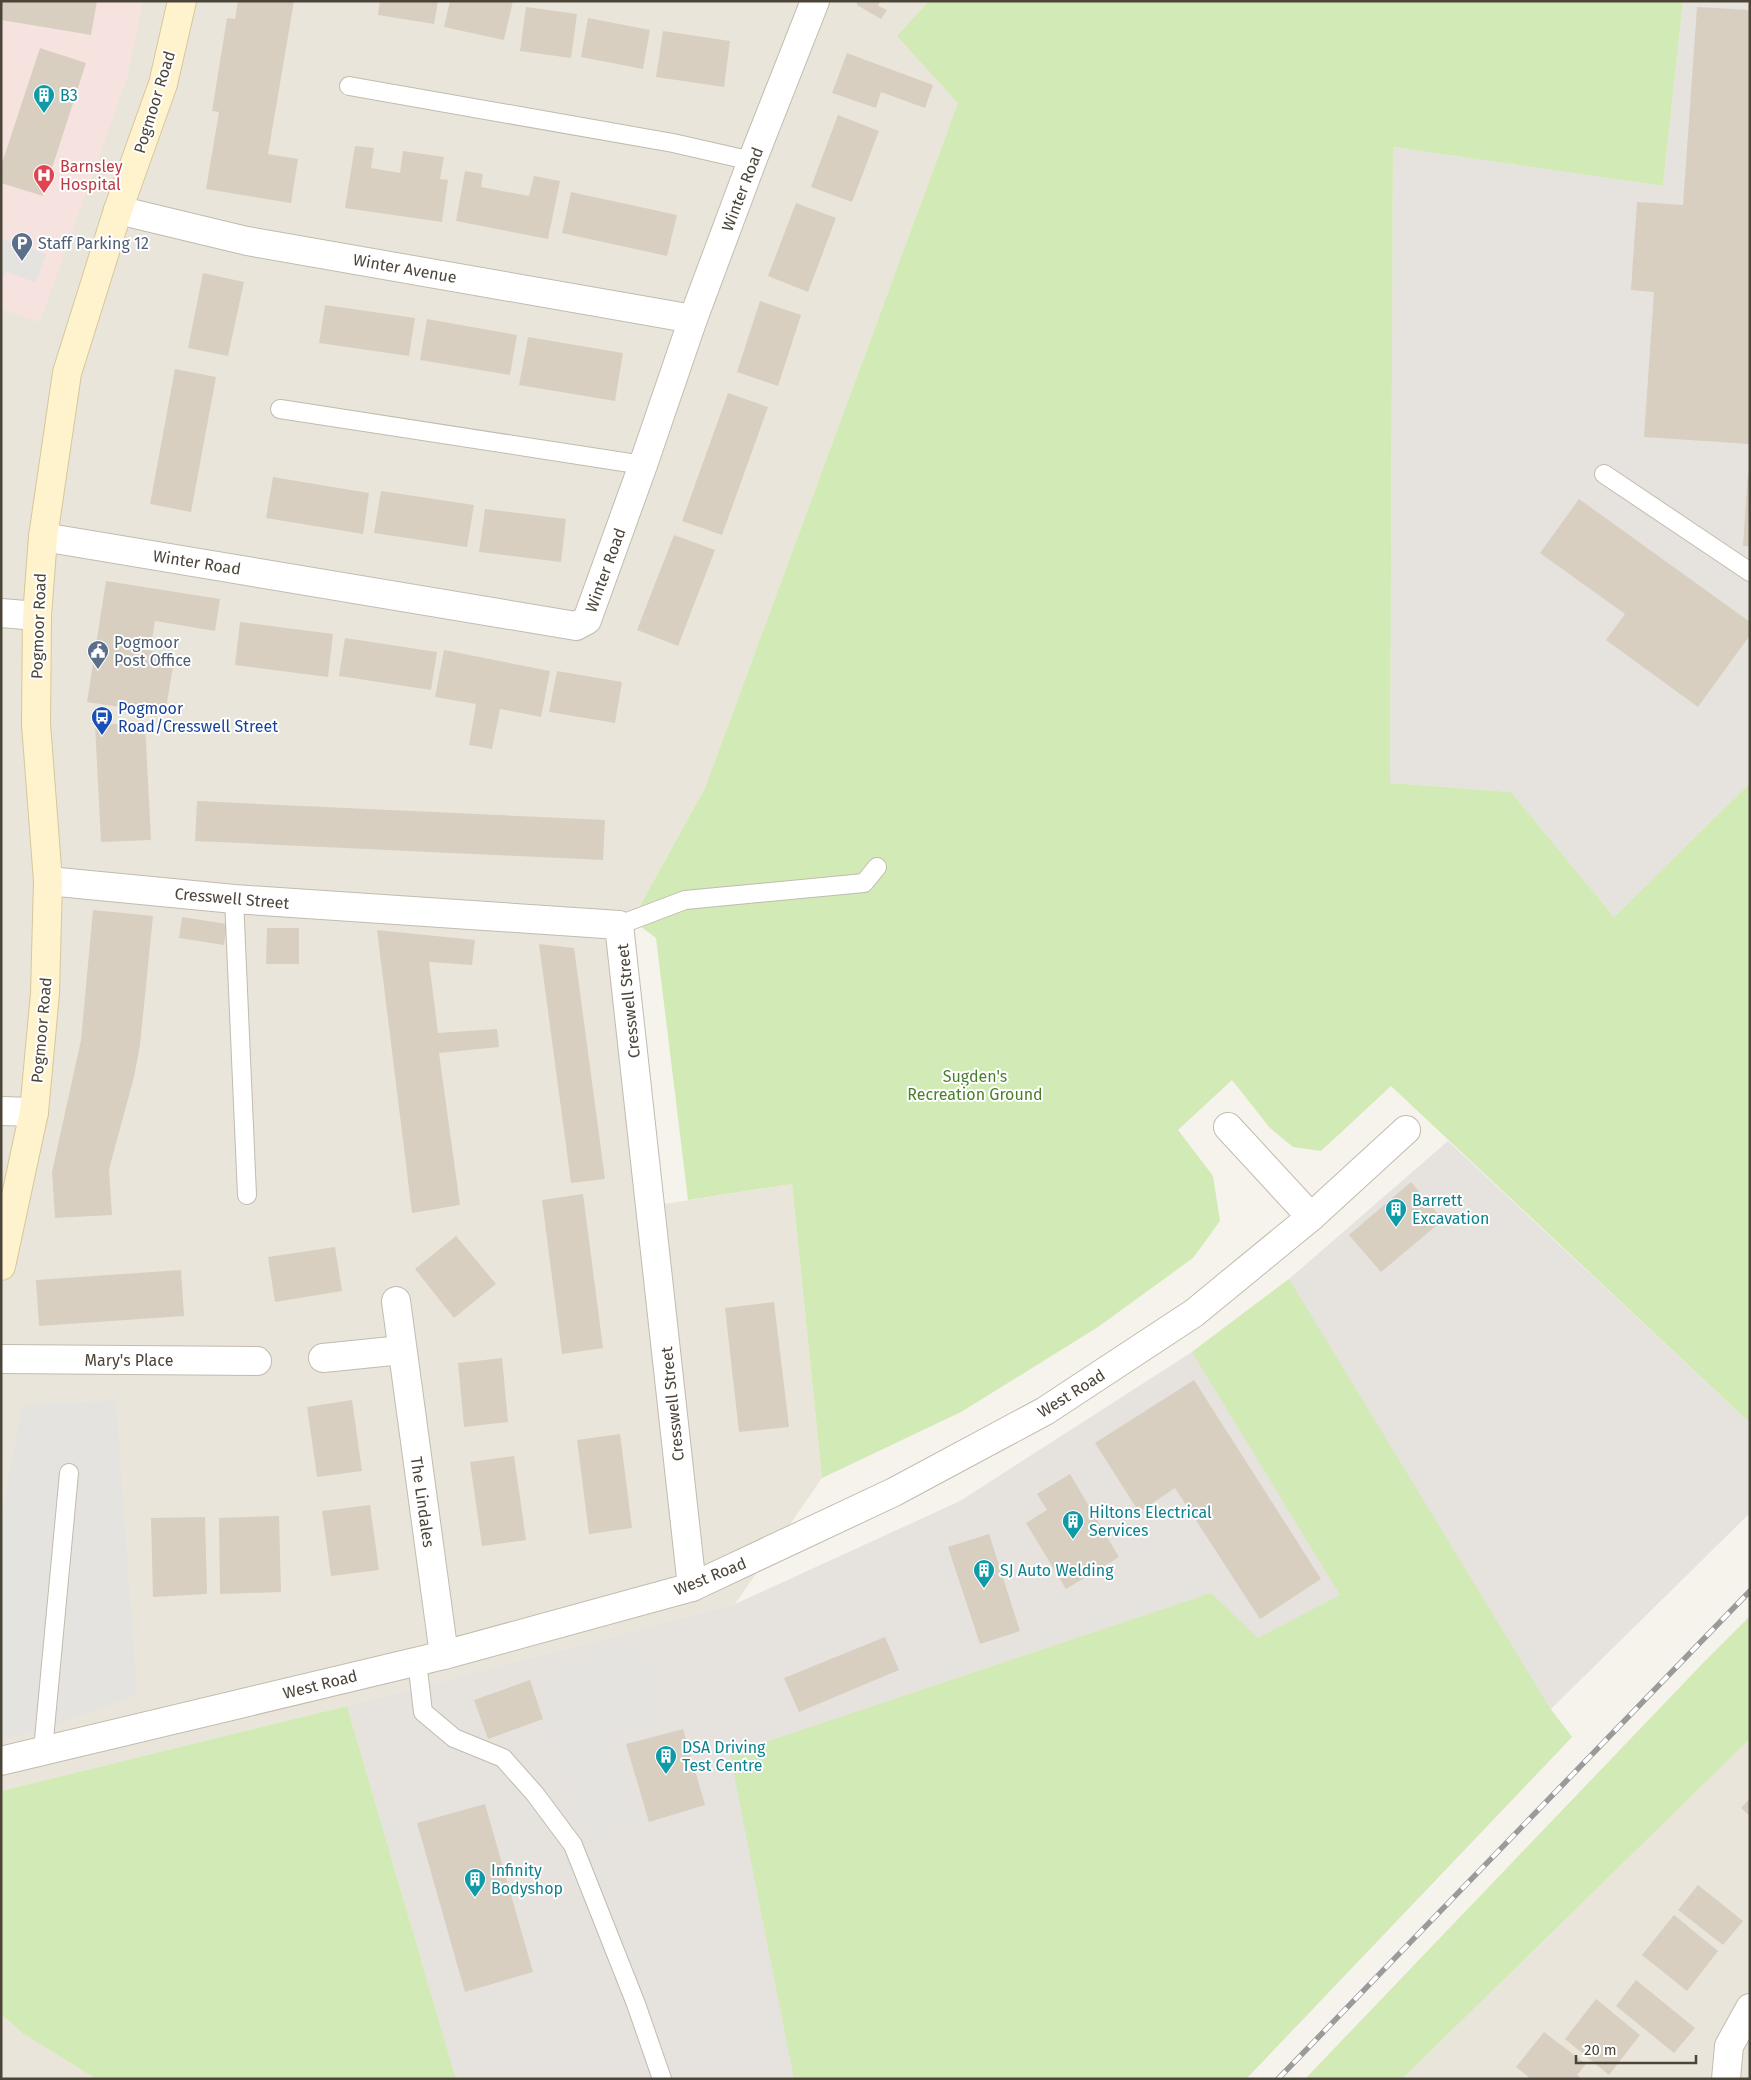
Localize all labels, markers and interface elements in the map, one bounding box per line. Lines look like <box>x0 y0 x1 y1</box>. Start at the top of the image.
street label: Pogmoor Road <box>130 49 179 156</box>
building icon: B3 <box>32 83 56 114</box>
place label: B3 <box>60 86 78 105</box>
street label: Winter Road <box>718 144 767 234</box>
place label: Barnsley Hospital <box>60 157 123 194</box>
hospital icon: Barnsley Hospital <box>32 163 56 194</box>
parking icon: Staff Parking 12 <box>10 231 34 262</box>
place label: Staff Parking 12 <box>38 234 149 253</box>
street label: Winter Avenue <box>352 250 458 287</box>
street label: Winter Road <box>581 525 630 615</box>
street label: Winter Road <box>152 546 242 579</box>
street label: Pogmoor Road <box>27 573 50 679</box>
place label: Pogmoor Post Office <box>114 633 191 670</box>
public building icon: Pogmoor Post Office <box>86 639 110 670</box>
place label: Pogmoor Road/Cresswell Street <box>118 699 278 736</box>
bus stop icon: Pogmoor Road/Cresswell Street <box>90 705 114 736</box>
street label: Cresswell Street <box>174 884 290 913</box>
street label: Cresswell Street <box>613 943 644 1059</box>
street label: Pogmoor Road <box>27 976 56 1084</box>
park label: Sugden's Recreation Ground <box>907 1067 1043 1104</box>
place label: Barrett Excavation <box>1412 1191 1489 1228</box>
building icon: Barrett Excavation <box>1384 1197 1408 1228</box>
street label: Cresswell Street <box>657 1346 688 1462</box>
street label: Mary's Place <box>85 1351 173 1370</box>
street label: West Road <box>1034 1365 1109 1422</box>
street label: The Lindales <box>407 1455 438 1549</box>
place label: Hiltons Electrical Services <box>1089 1503 1212 1540</box>
building icon: Hiltons Electrical Services <box>1061 1509 1085 1540</box>
street label: West Road <box>671 1553 749 1600</box>
building icon: SJ Auto Welding <box>972 1558 996 1589</box>
place label: SJ Auto Welding <box>1000 1561 1114 1580</box>
street label: West Road <box>281 1666 359 1703</box>
place label: DSA Driving Test Centre <box>682 1738 766 1775</box>
building icon: DSA Driving Test Centre <box>654 1744 678 1775</box>
place label: Infinity Bodyshop <box>491 1861 563 1898</box>
building icon: Infinity Bodyshop <box>463 1867 487 1898</box>
scale bar <box>1576 2032 1696 2064</box>
text: 20 m <box>1584 2041 1617 2059</box>

